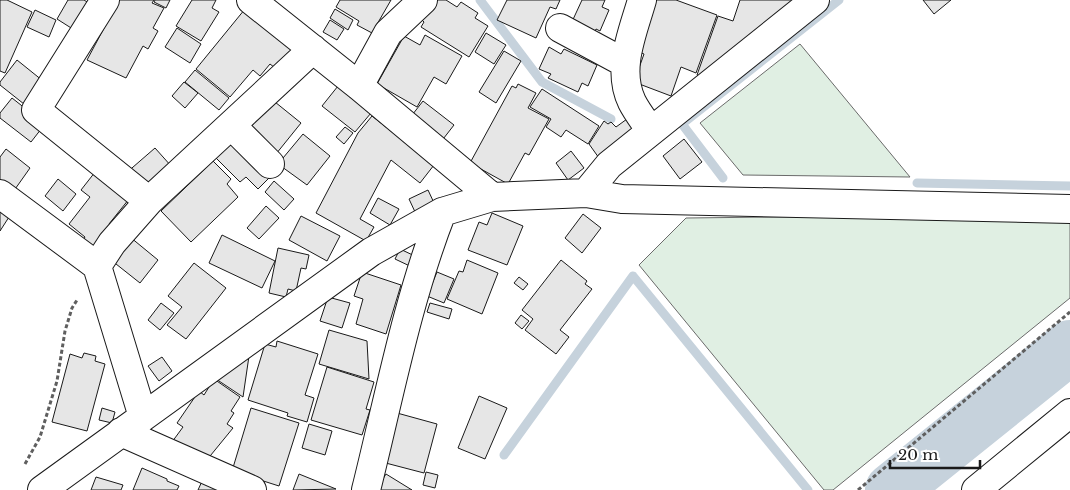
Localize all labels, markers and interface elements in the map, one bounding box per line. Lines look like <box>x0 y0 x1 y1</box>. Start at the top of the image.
scale bar <box>890 438 980 470</box>
text: 20 m <box>898 445 938 464</box>

